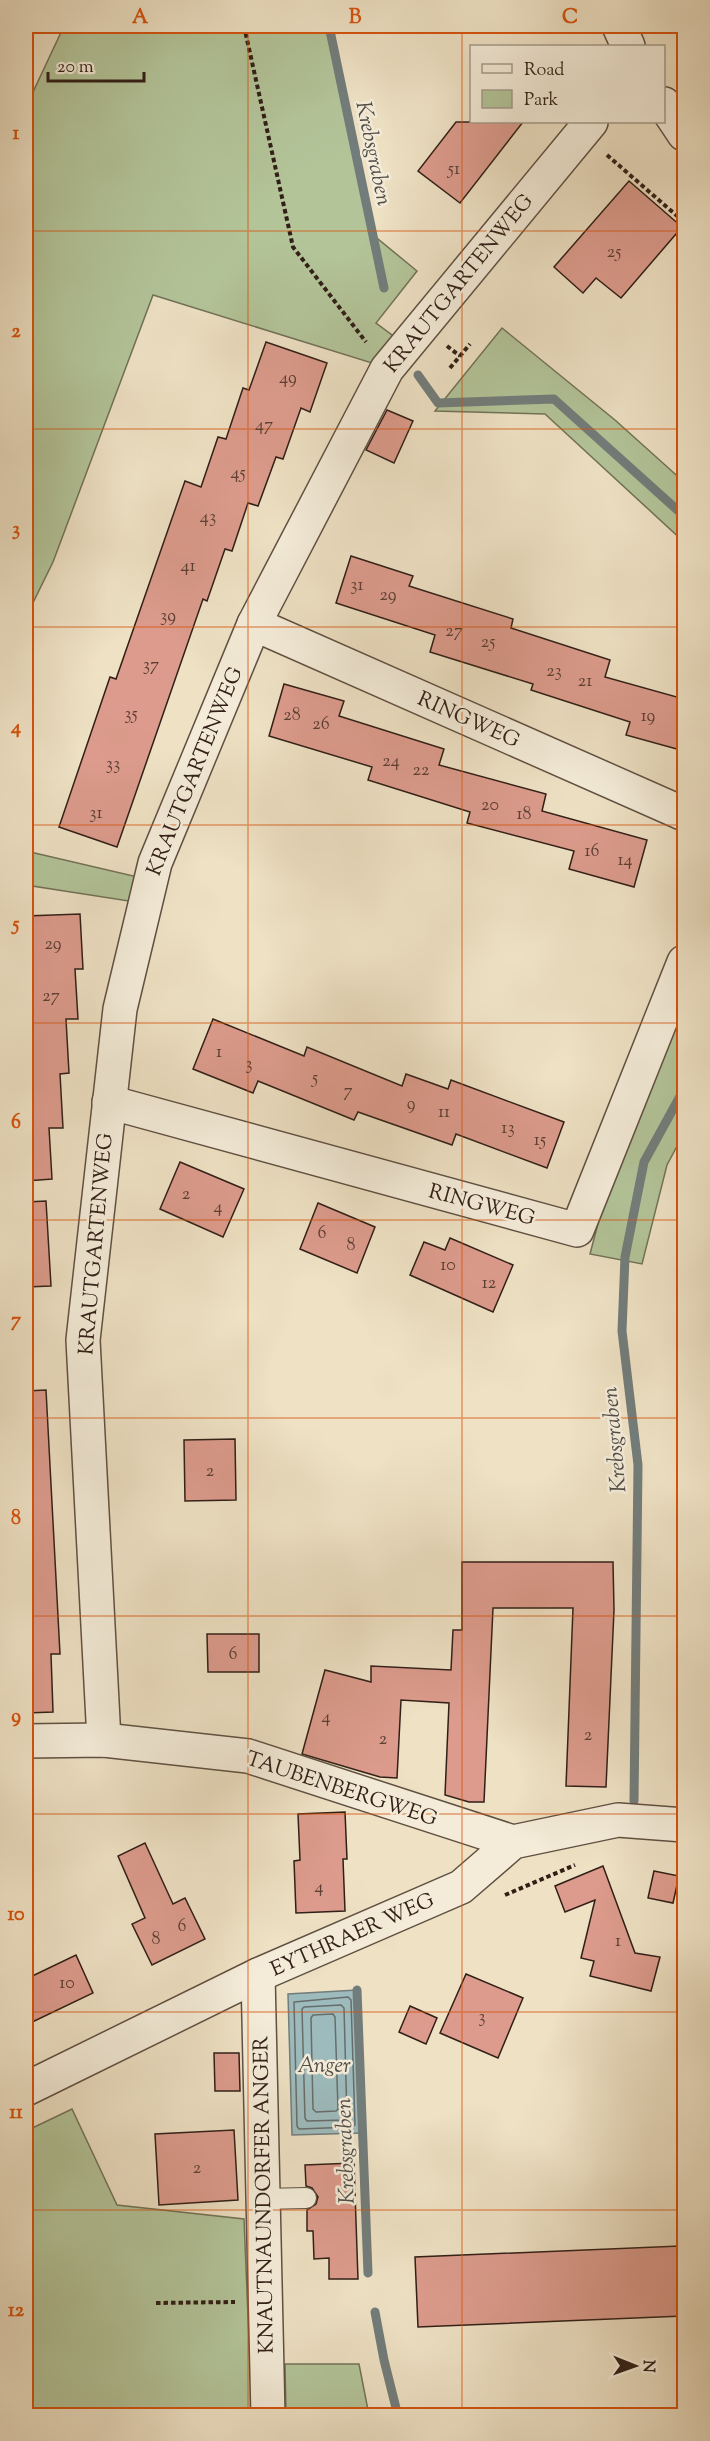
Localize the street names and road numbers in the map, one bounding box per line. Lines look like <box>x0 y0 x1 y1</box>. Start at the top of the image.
street label: KRAUTGARTENWEG <box>378 188 541 380</box>
street label: KRAUTGARTENWEG <box>140 663 251 881</box>
street label: RINGWEG <box>412 685 524 757</box>
street label: KRAUTGARTENWEG <box>72 1132 122 1356</box>
street label: RINGWEG <box>425 1177 538 1235</box>
street label: TAUBENBERGWEG <box>242 1745 441 1835</box>
street label: EYTHRAER WEG <box>266 1886 440 1985</box>
street label: KNAUTNAUNDORFER ANGER <box>247 2036 283 2354</box>

